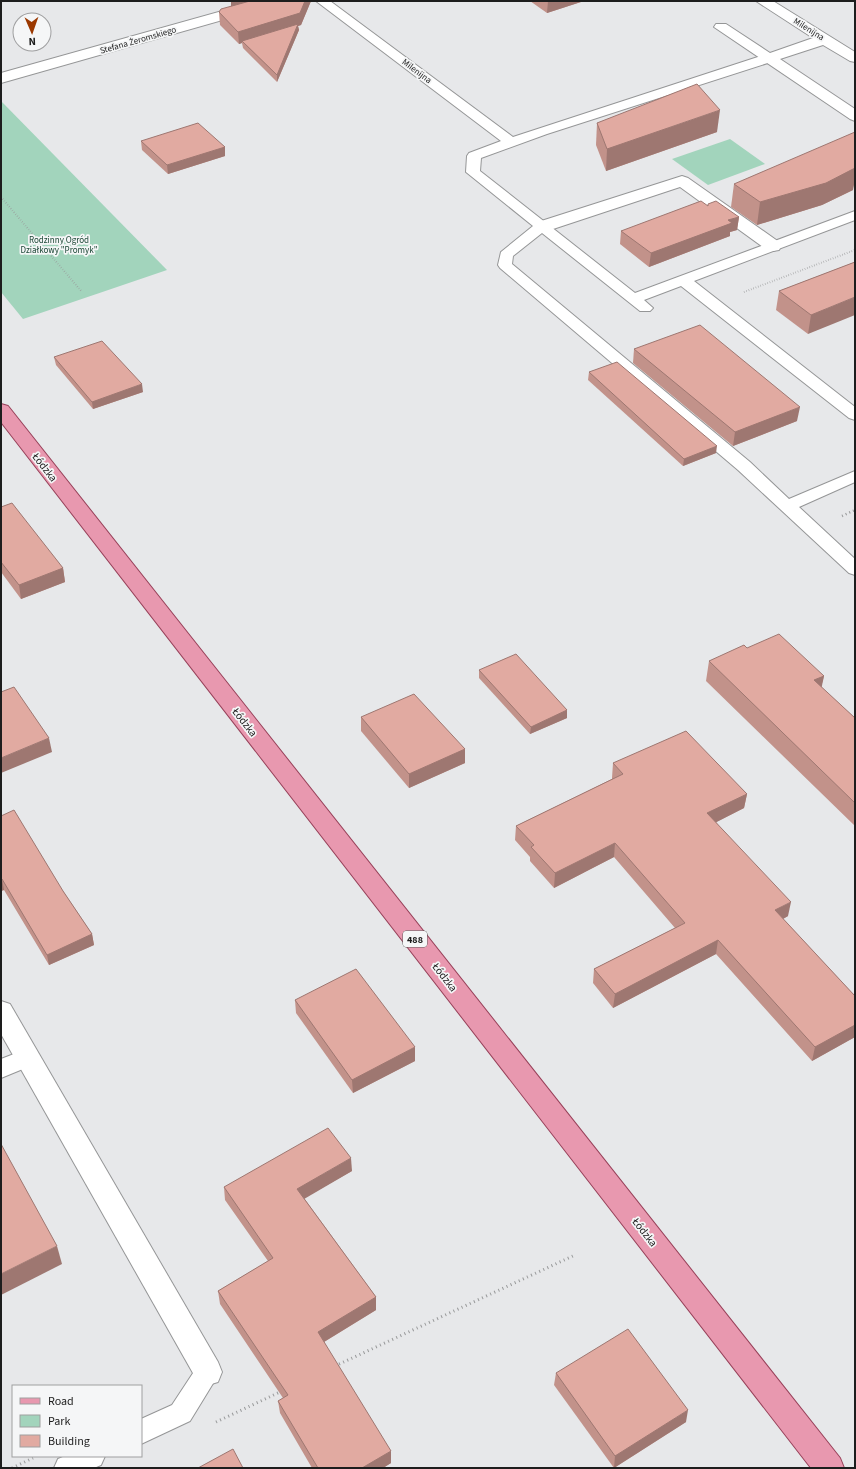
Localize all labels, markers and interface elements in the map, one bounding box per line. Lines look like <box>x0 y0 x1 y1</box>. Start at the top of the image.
north arrow <box>12 12 52 52</box>
street label: Milenijna <box>791 15 827 44</box>
street label: Stefana Żeromskiego <box>98 23 178 58</box>
text: N <box>28 34 36 49</box>
street label: Milenijna <box>399 56 434 87</box>
park label: Rodzinny Ogród Działkowy "Promyk" <box>20 234 98 257</box>
street label: Łódzka <box>28 449 61 485</box>
street label: Łódzka <box>228 704 261 740</box>
road number: 488 <box>403 931 427 947</box>
street label: Łódzka <box>428 959 461 995</box>
street label: Łódzka <box>628 1214 661 1250</box>
legend <box>12 1385 142 1457</box>
text: Road <box>48 1393 74 1410</box>
text: Park <box>48 1413 70 1430</box>
text: Building <box>48 1433 90 1450</box>

